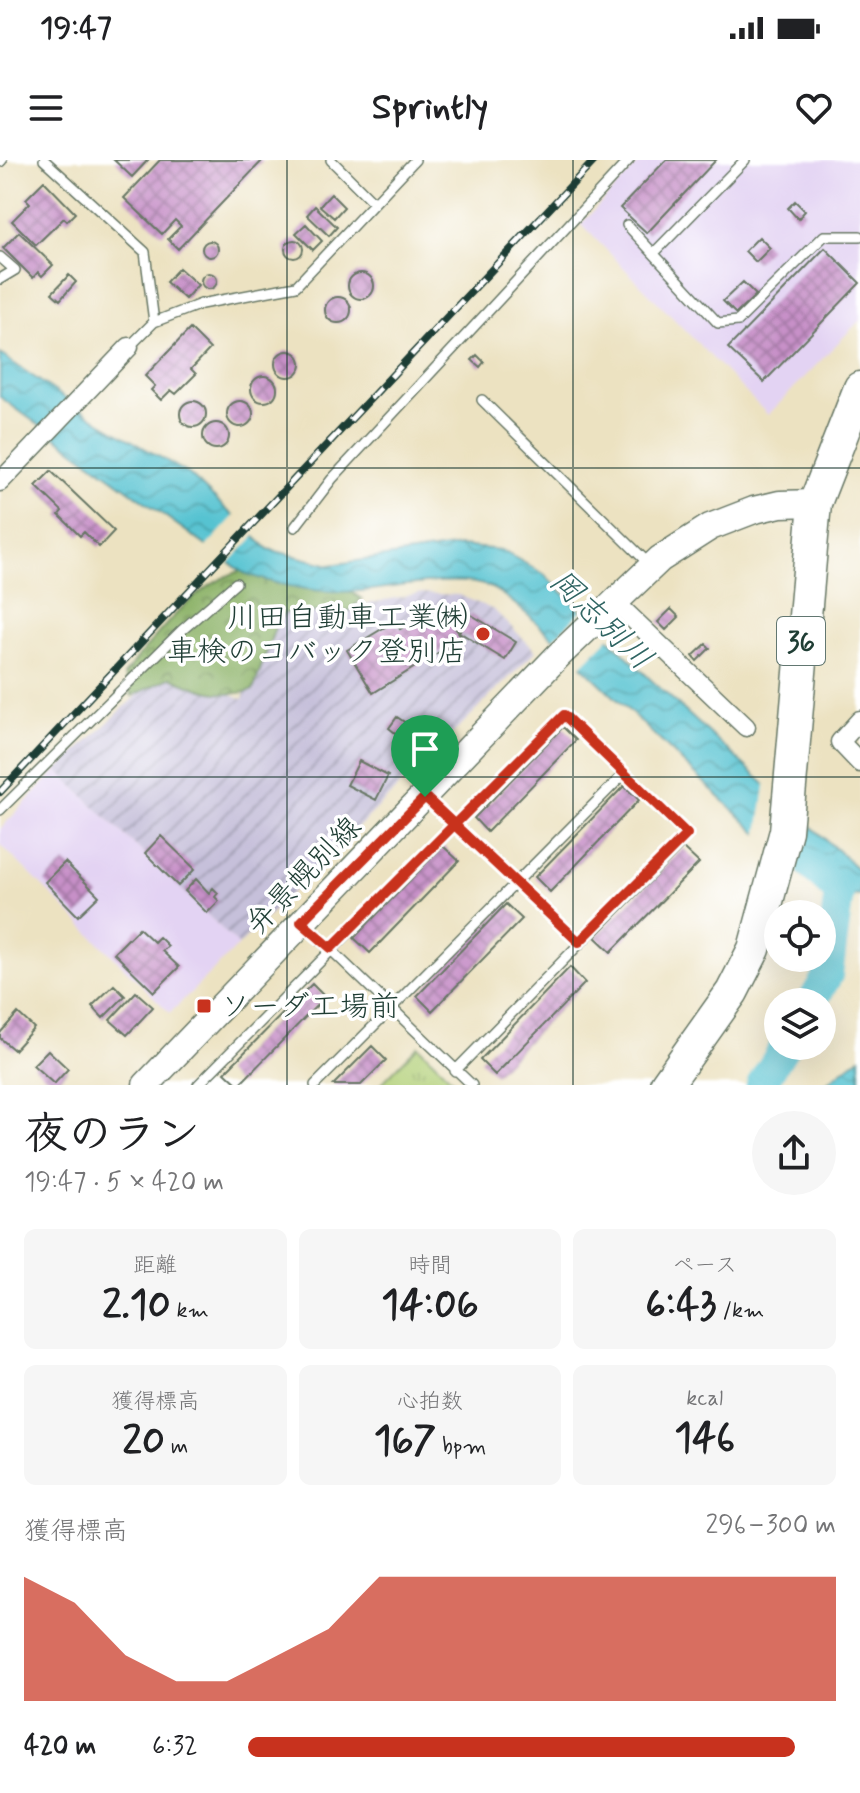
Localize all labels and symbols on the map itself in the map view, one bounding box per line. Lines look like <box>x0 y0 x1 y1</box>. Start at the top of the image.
water label: 岡志別川 <box>540 561 661 680</box>
place label: 川田自動車工業㈱ 車検のコバック登別店 <box>167 599 467 672</box>
road number: 36 <box>777 617 825 665</box>
marker: 川田自動車工業㈱ 車検のコバック登別店 <box>474 625 492 643</box>
pin <box>391 715 459 797</box>
street label: 弁景幌別線 <box>238 809 370 944</box>
place label: ソーダ工場前 <box>220 988 399 1027</box>
marker: ソーダ工場前 <box>195 997 213 1015</box>

